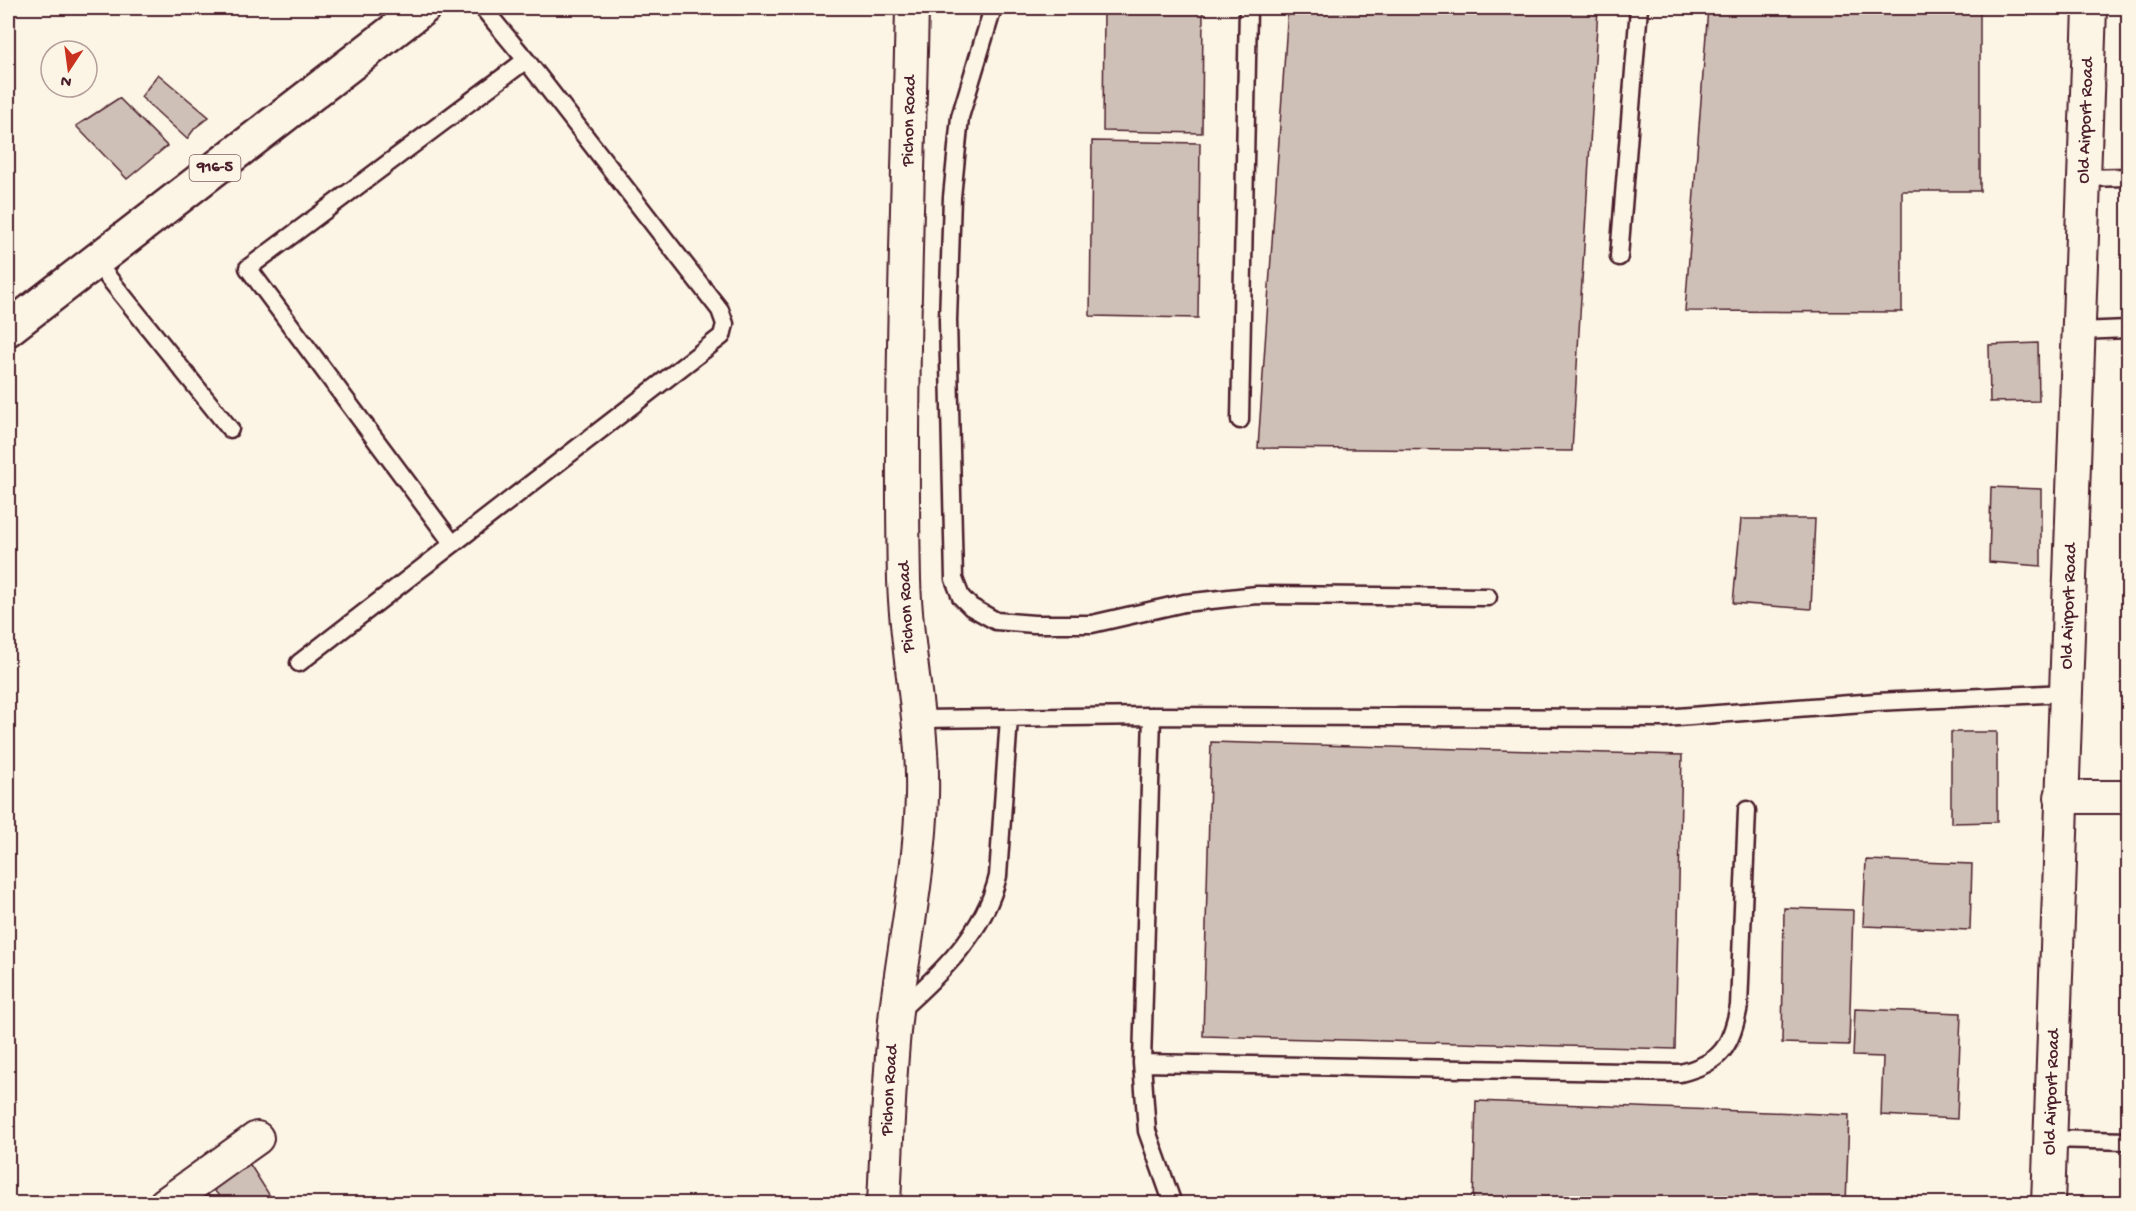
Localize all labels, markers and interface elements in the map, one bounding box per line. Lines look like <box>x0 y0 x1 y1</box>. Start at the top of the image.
north arrow <box>39 39 99 99</box>
street label: Old Airport Road <box>2073 56 2099 184</box>
text: N <box>59 70 74 91</box>
street label: Pichon Road <box>898 74 921 168</box>
road number: 916-5 <box>190 155 240 181</box>
street label: Old Airport Road <box>2056 542 2082 670</box>
street label: Pichon Road <box>894 560 920 654</box>
street label: Old Airport Road <box>2039 1027 2065 1155</box>
street label: Pichon Road <box>877 1042 903 1137</box>

